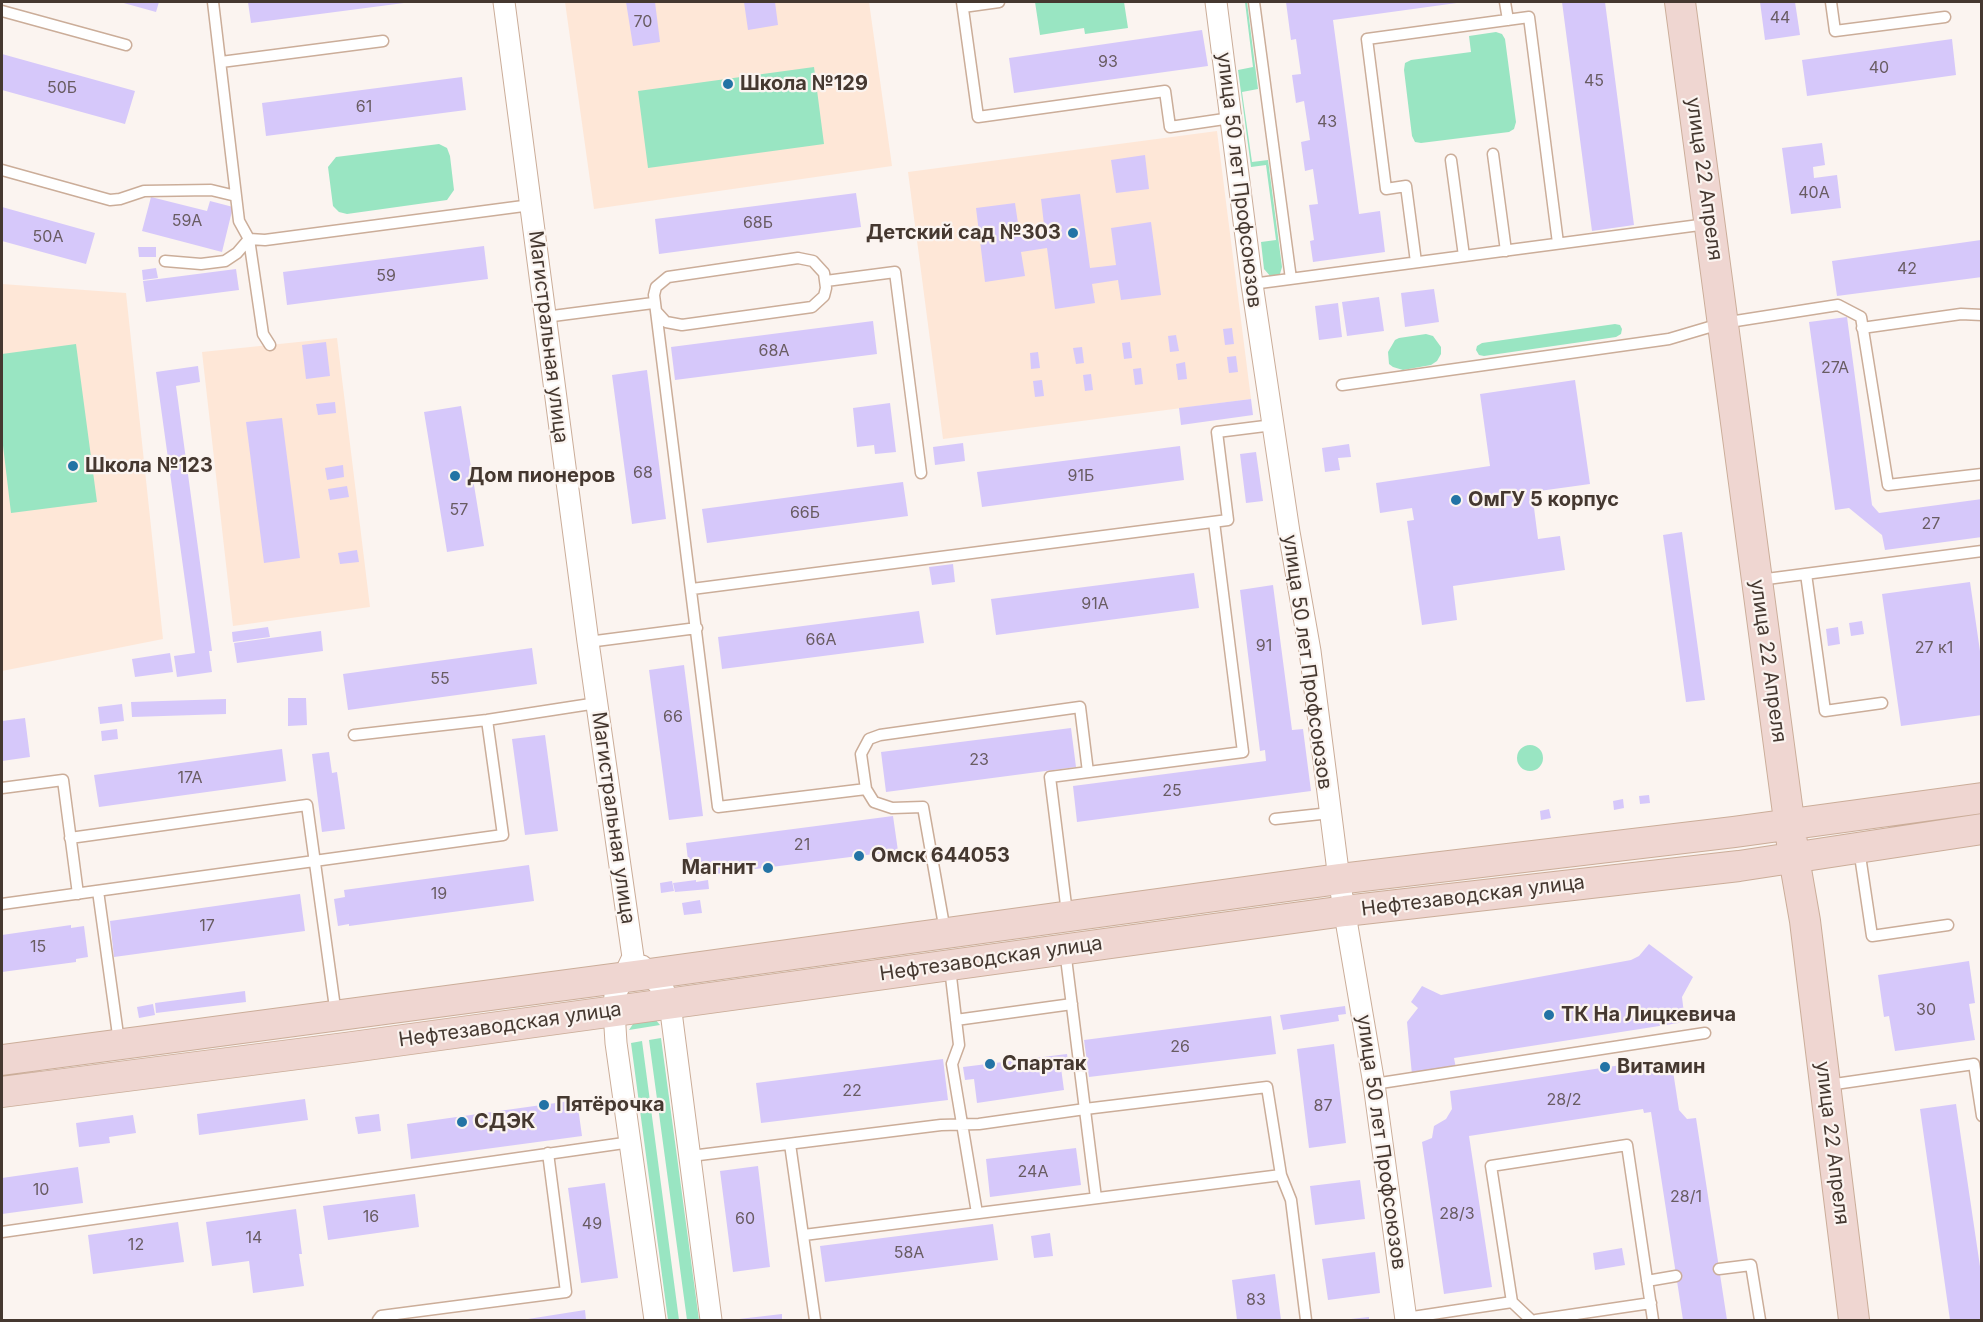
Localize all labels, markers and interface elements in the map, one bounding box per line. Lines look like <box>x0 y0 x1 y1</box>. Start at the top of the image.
house number: 44 <box>1770 8 1790 28</box>
house number: 70 <box>634 12 652 32</box>
street label: улица 50 лет Профсоюзов <box>1211 51 1267 309</box>
house number: 93 <box>1098 52 1118 72</box>
house number: 40 <box>1869 58 1889 78</box>
house number: 45 <box>1584 71 1604 91</box>
place label: Школа №129 <box>740 72 868 96</box>
marker: Школа №129 <box>721 77 735 91</box>
house number: 50Б <box>47 78 77 98</box>
street label: улица 22 Апреля <box>1681 96 1727 262</box>
house number: 61 <box>356 97 372 117</box>
house number: 43 <box>1317 112 1337 132</box>
house number: 40А <box>1798 183 1830 203</box>
house number: 59А <box>172 211 202 231</box>
house number: 68Б <box>743 213 773 233</box>
place label: Детский сад №303 <box>866 221 1061 245</box>
marker: Детский сад №303 <box>1066 226 1080 240</box>
house number: 50А <box>33 227 63 247</box>
street label: Магистральная улица <box>523 229 573 445</box>
house number: 42 <box>1897 259 1917 279</box>
house number: 59 <box>376 266 396 286</box>
house number: 68А <box>759 341 789 361</box>
house number: 27А <box>1821 358 1849 378</box>
place label: Школа №123 <box>85 454 213 478</box>
marker: Школа №123 <box>66 459 80 473</box>
house number: 68 <box>633 463 653 483</box>
place label: Дом пионеров <box>467 464 615 488</box>
house number: 91Б <box>1068 466 1094 486</box>
marker: Дом пионеров <box>448 469 462 483</box>
place label: ОмГУ 5 корпус <box>1468 488 1619 512</box>
marker: ОмГУ 5 корпус <box>1449 493 1463 507</box>
house number: 57 <box>450 500 468 520</box>
house number: 66Б <box>790 503 820 523</box>
house number: 27 <box>1922 514 1940 534</box>
street label: улица 50 лет Профсоюзов <box>1277 533 1337 791</box>
street label: улица 22 Апреля <box>1745 578 1791 744</box>
house number: 91А <box>1081 594 1109 614</box>
house number: 66А <box>806 630 836 650</box>
house number: 91 <box>1256 636 1272 656</box>
house number: 27 к1 <box>1915 638 1953 658</box>
house number: 55 <box>430 669 450 689</box>
house number: 66 <box>663 707 683 727</box>
street label: Магистральная улица <box>586 710 640 926</box>
house number: 23 <box>969 750 989 770</box>
house number: 17А <box>178 768 202 788</box>
house number: 25 <box>1162 781 1182 801</box>
house number: 21 <box>794 835 810 855</box>
place label: Омск 644053 <box>871 844 1010 868</box>
marker: Омск 644053 <box>852 849 866 863</box>
place label: Магнит <box>681 856 756 880</box>
marker: Магнит <box>761 861 775 875</box>
street label: Нефтезаводская улица <box>1360 870 1586 922</box>
house number: 19 <box>431 884 447 904</box>
house number: 17 <box>199 916 215 936</box>
street label: Нефтезаводская улица <box>878 931 1104 987</box>
house number: 15 <box>30 937 46 957</box>
street label: Нефтезаводская улица <box>397 997 623 1053</box>
house number: 30 <box>1916 1000 1936 1020</box>
place label: ТК На Лицкевича <box>1561 1003 1736 1027</box>
marker: ТК На Лицкевича <box>1542 1008 1556 1022</box>
street label: улица 50 лет Профсоюзов <box>1351 1013 1411 1271</box>
house number: 26 <box>1170 1037 1190 1057</box>
place label: Спартак <box>1002 1052 1086 1076</box>
place label: Витамин <box>1617 1055 1705 1079</box>
marker: Спартак <box>983 1057 997 1071</box>
marker: Витамин <box>1598 1060 1612 1074</box>
street label: улица 22 Апреля <box>1810 1060 1854 1226</box>
house number: 22 <box>842 1081 862 1101</box>
house number: 28/2 <box>1546 1090 1582 1110</box>
place label: Пятёрочка <box>556 1093 664 1117</box>
house number: 87 <box>1314 1096 1332 1116</box>
marker: Пятёрочка <box>537 1098 551 1112</box>
place label: СДЭК <box>474 1110 535 1134</box>
marker: СДЭК <box>455 1115 469 1129</box>
house number: 24А <box>1018 1162 1048 1182</box>
house number: 10 <box>33 1180 49 1200</box>
house number: 28/1 <box>1670 1187 1702 1207</box>
house number: 28/3 <box>1439 1204 1475 1224</box>
house number: 16 <box>363 1207 379 1227</box>
house number: 60 <box>735 1209 755 1229</box>
house number: 49 <box>582 1214 602 1234</box>
house number: 14 <box>246 1228 262 1248</box>
house number: 12 <box>128 1235 144 1255</box>
house number: 58А <box>894 1243 924 1263</box>
house number: 83 <box>1246 1290 1266 1310</box>

